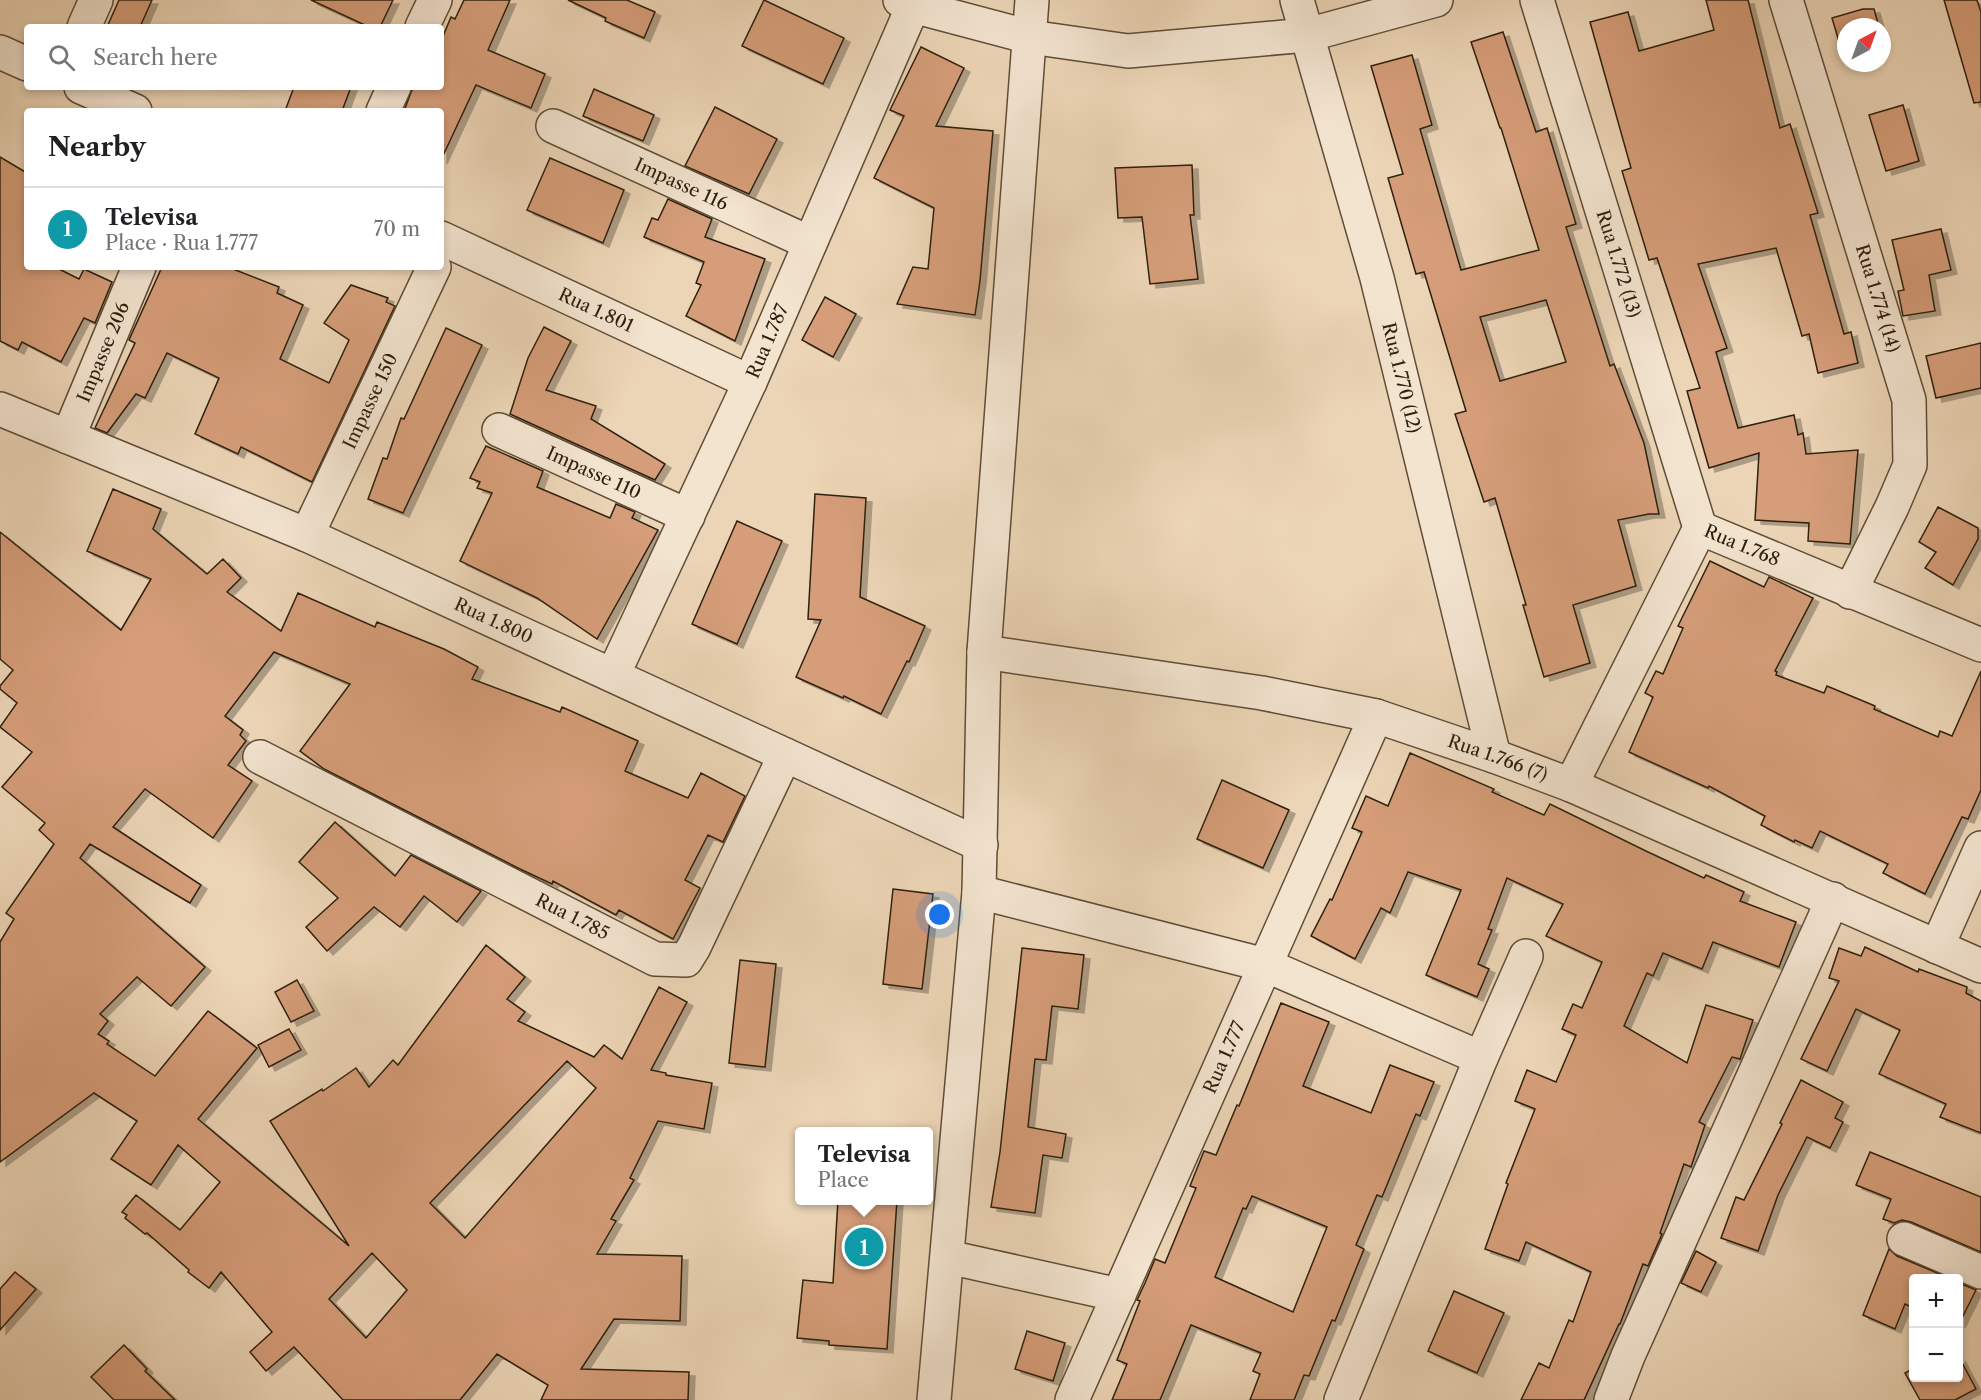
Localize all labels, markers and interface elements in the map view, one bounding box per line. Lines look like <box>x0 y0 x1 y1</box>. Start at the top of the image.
north arrow <box>1837 18 1891 72</box>
search box <box>24 24 444 90</box>
icon: search <box>45 41 78 74</box>
text: Search here <box>93 44 218 71</box>
text: Nearby <box>48 131 146 163</box>
street label: Impasse 116 <box>631 154 732 215</box>
text: Televisa <box>105 204 198 231</box>
street label: Rua 1.772 (13) <box>1591 207 1645 320</box>
text: 1 <box>63 217 72 241</box>
text: 70 m <box>374 217 420 241</box>
text: Place · Rua 1.777 <box>105 231 258 255</box>
street label: Rua 1.774 (14) <box>1851 242 1905 355</box>
street label: Rua 1.801 <box>555 283 637 337</box>
street label: Impasse 206 <box>73 298 134 406</box>
street label: Rua 1.787 <box>742 300 794 382</box>
street label: Rua 1.770 (12) <box>1377 320 1426 435</box>
street label: Impasse 150 <box>338 350 402 453</box>
street label: Impasse 110 <box>543 442 644 504</box>
street label: Rua 1.768 <box>1701 520 1783 571</box>
street label: Rua 1.800 <box>451 593 536 648</box>
street label: Rua 1.766 (7) <box>1445 730 1551 786</box>
street label: Rua 1.785 <box>532 889 613 945</box>
your location <box>925 900 954 929</box>
street label: Rua 1.777 <box>1199 1018 1250 1097</box>
popup <box>795 1127 933 1205</box>
text: Televisa <box>818 1141 910 1168</box>
text: Place <box>818 1168 869 1192</box>
pin: 1 <box>844 1224 884 1270</box>
map controls <box>1909 1274 1963 1382</box>
button: + <box>1909 1274 1963 1328</box>
button: − <box>1909 1328 1963 1382</box>

